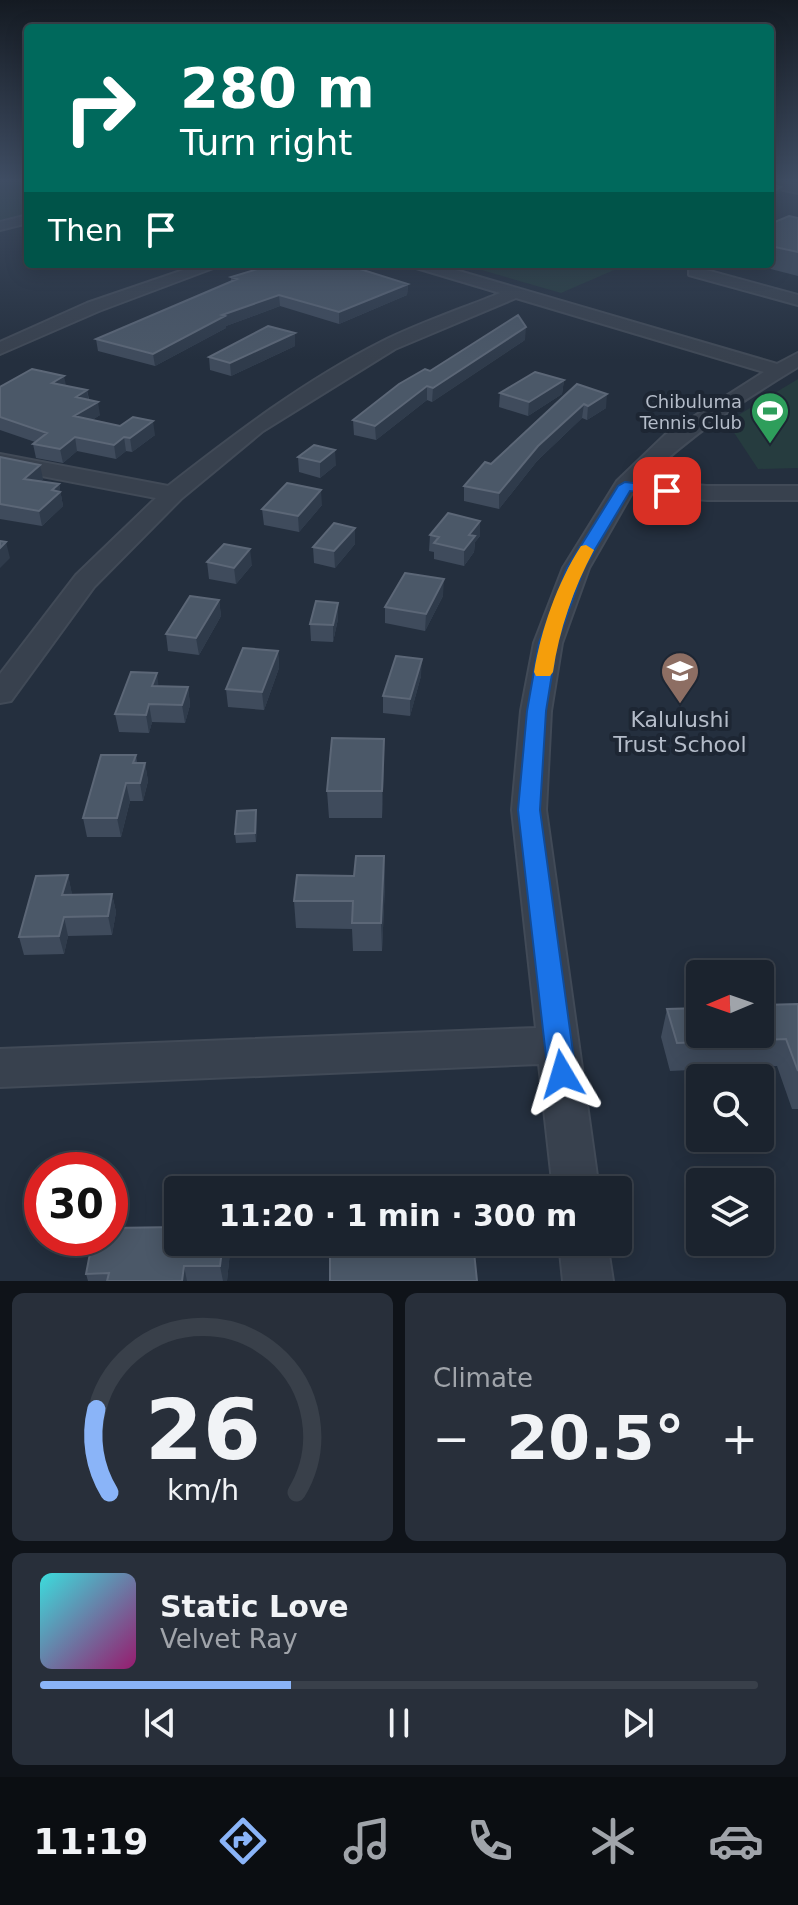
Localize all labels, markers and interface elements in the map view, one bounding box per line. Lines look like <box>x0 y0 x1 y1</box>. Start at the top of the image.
text: 280 m <box>180 55 375 120</box>
icon: right <box>48 56 152 160</box>
text: Turn right <box>180 122 352 163</box>
icon: arrive <box>139 208 183 252</box>
text: Then <box>48 213 123 248</box>
sports icon: Chibuluma Tennis Club <box>749 390 791 445</box>
place label: Chibuluma Tennis Club <box>639 391 742 433</box>
pin <box>633 457 701 525</box>
icon: arrive <box>645 469 689 513</box>
school or university icon: Kalulushi Trust School <box>659 650 701 705</box>
place label: Kalulushi Trust School <box>612 707 747 757</box>
north arrow <box>686 960 774 1048</box>
map controls <box>686 960 774 1256</box>
position arrow <box>520 1032 604 1116</box>
button: search <box>686 1064 774 1152</box>
speed limit sign: 30 <box>24 1152 128 1256</box>
button: layers <box>686 1168 774 1256</box>
text: 11:20 · 1 min · 300 m <box>219 1198 577 1233</box>
text: Climate <box>433 1363 533 1393</box>
text: 26 <box>145 1382 260 1479</box>
text: 20.5° <box>506 1403 685 1473</box>
text: − <box>433 1413 470 1464</box>
text: + <box>721 1413 758 1464</box>
text: km/h <box>166 1473 239 1507</box>
text: Static Love <box>160 1589 349 1624</box>
text: Velvet Ray <box>160 1624 298 1654</box>
icon: previous <box>138 1701 182 1745</box>
icon: pause <box>377 1701 421 1745</box>
icon: next <box>616 1701 660 1745</box>
icon: directions <box>215 1813 271 1869</box>
icon: music <box>339 1813 395 1869</box>
icon: phone <box>462 1813 518 1869</box>
icon: climate <box>585 1813 641 1869</box>
icon: car <box>708 1813 764 1869</box>
text: 11:19 <box>34 1821 148 1862</box>

